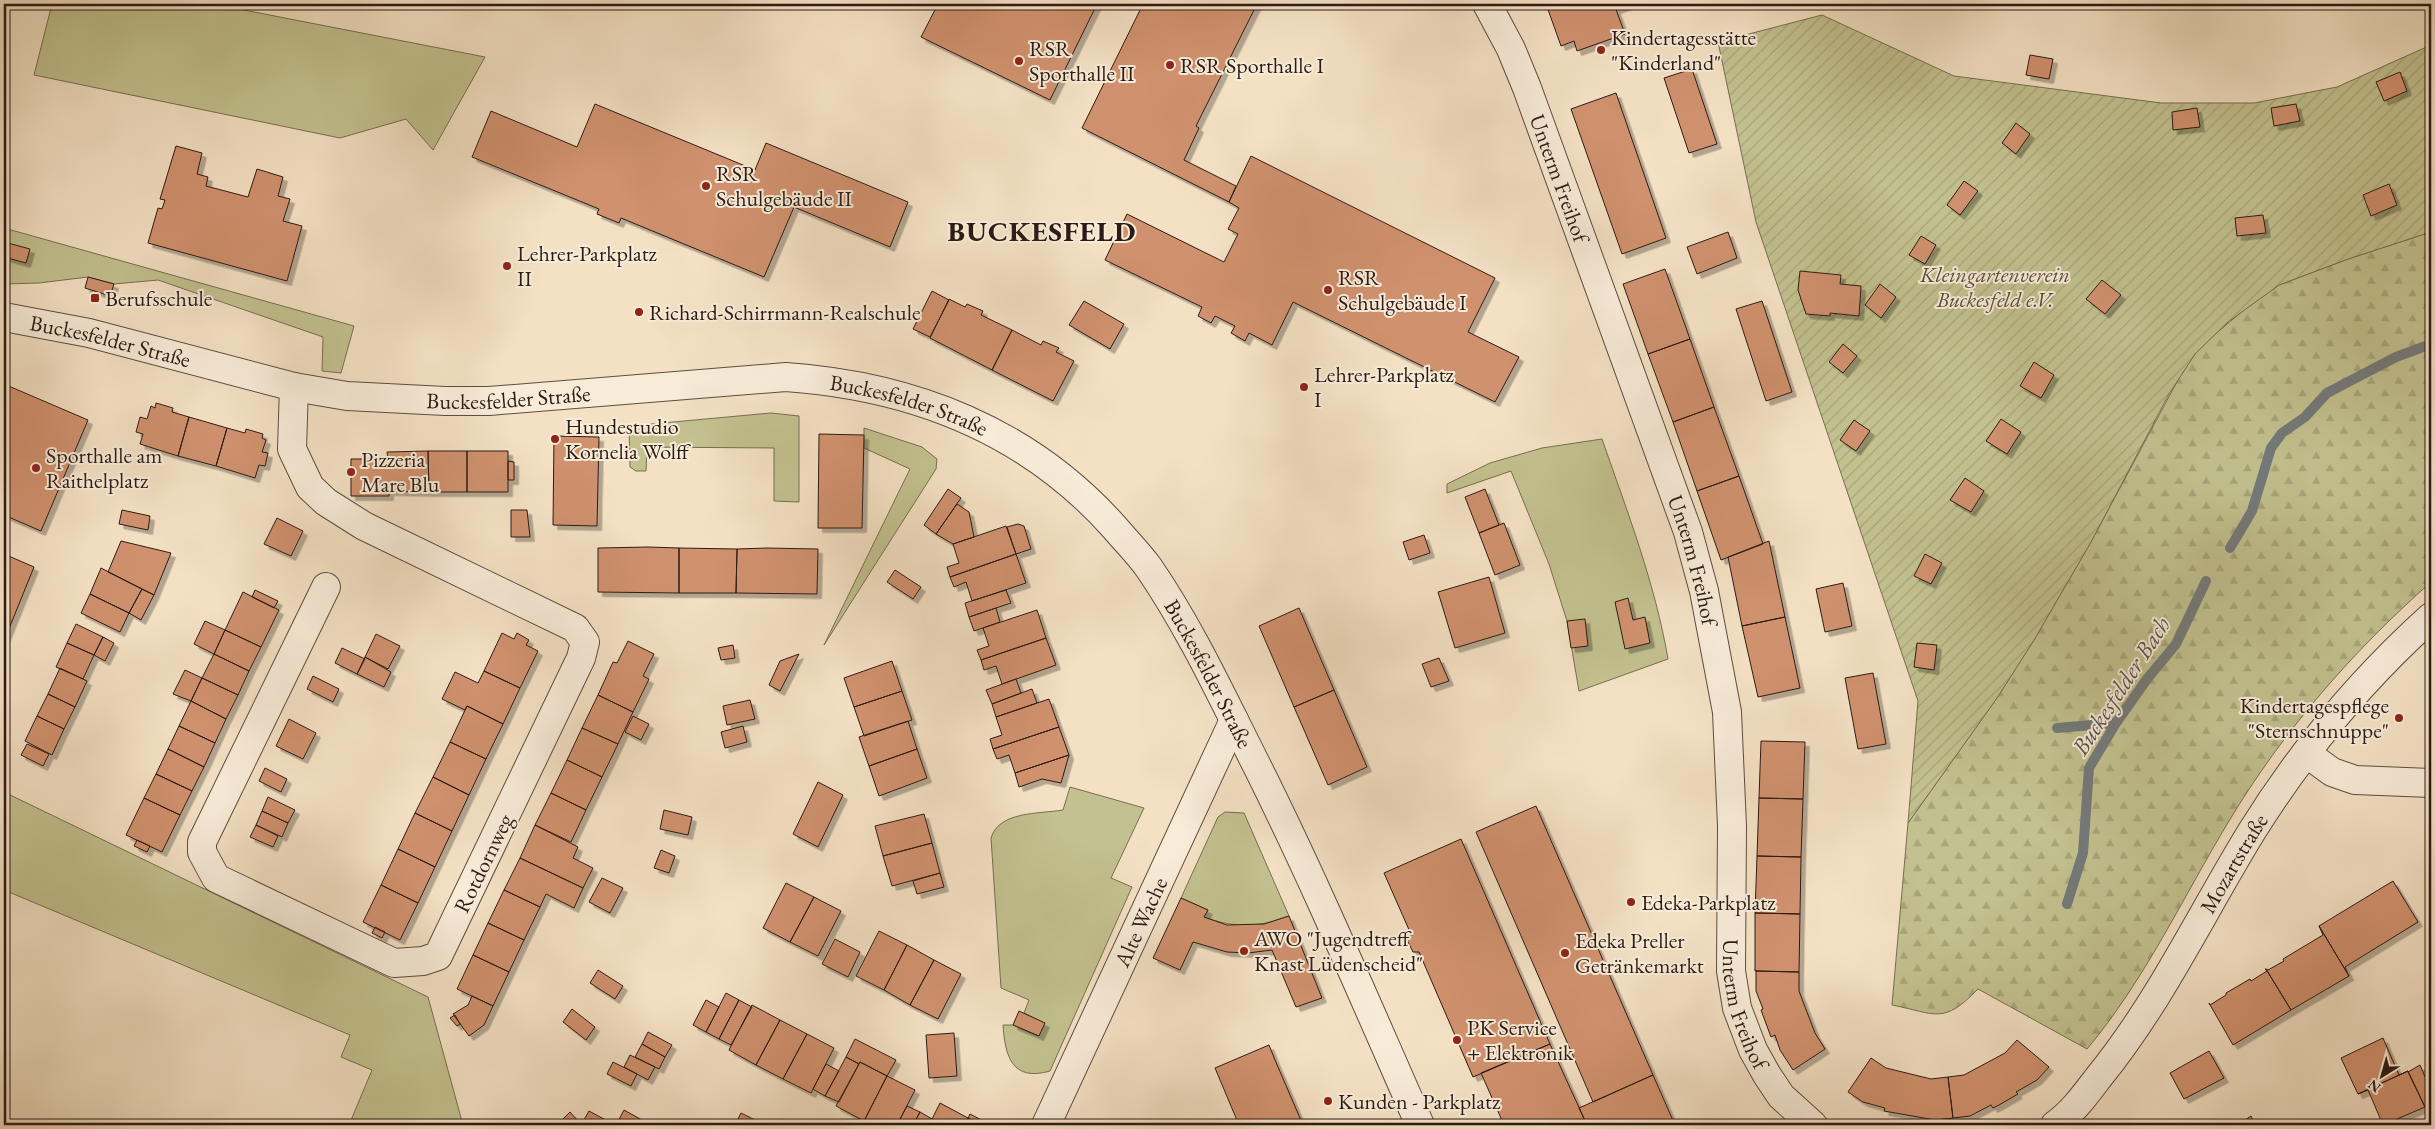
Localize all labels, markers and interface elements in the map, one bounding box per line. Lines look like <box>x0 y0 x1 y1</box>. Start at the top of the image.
place label: Kindertagesstätte "Kinderland" <box>1611 23 1757 77</box>
place label: RSR Sporthalle II <box>1029 34 1135 88</box>
marker: Kindertagesstätte "Kinderland" <box>1595 44 1607 56</box>
place label: RSR Sporthalle I <box>1180 51 1324 80</box>
marker: RSR Sporthalle II <box>1013 55 1025 67</box>
marker: RSR Sporthalle I <box>1164 59 1176 71</box>
street label: Unterm Freihof <box>1523 110 1597 249</box>
place label: RSR Schulgebäude II <box>716 159 852 213</box>
marker: RSR Schulgebäude II <box>700 180 712 192</box>
district label: BUCKESFELD <box>948 213 1136 249</box>
place label: Lehrer-Parkplatz II <box>517 239 658 293</box>
marker: Lehrer-Parkplatz II <box>501 260 513 272</box>
park label: Kleingartenverein Buckesfeld e.V. <box>1919 260 2070 314</box>
place label: RSR Schulgebäude I <box>1338 263 1467 317</box>
place label: Berufsschule <box>105 284 213 313</box>
marker: RSR Schulgebäude I <box>1322 284 1334 296</box>
marker: Berufsschule <box>89 292 101 304</box>
place label: Richard-Schirrmann-Realschule <box>649 298 921 327</box>
marker: Richard-Schirrmann-Realschule <box>633 306 645 318</box>
street label: Buckesfelder Straße <box>28 308 194 374</box>
place label: Lehrer-Parkplatz I <box>1314 360 1455 414</box>
street label: Buckesfelder Straße <box>828 368 993 443</box>
street label: Buckesfelder Straße <box>426 379 592 416</box>
marker: Lehrer-Parkplatz I <box>1298 381 1310 393</box>
place label: Hundestudio Kornelia Wolff <box>565 412 691 466</box>
marker: Hundestudio Kornelia Wolff <box>549 433 561 445</box>
place label: Sporthalle am Raithelplatz <box>46 441 162 495</box>
place label: Pizzeria Mare Blu <box>361 445 440 499</box>
marker: Sporthalle am Raithelplatz <box>30 462 42 474</box>
marker: Pizzeria Mare Blu <box>345 466 357 478</box>
street label: Unterm Freihof <box>1661 491 1725 631</box>
street label: Buckesfelder Straße <box>1157 594 1260 753</box>
water label: Buckesfelder Bach <box>2064 610 2177 762</box>
place label: Kindertagespflege "Sternschnuppe" <box>2240 691 2389 745</box>
marker: Kindertagespflege "Sternschnuppe" <box>2393 712 2405 724</box>
street label: Mozartstraße <box>2193 808 2275 919</box>
street label: Rotdornweg <box>447 809 520 917</box>
street label: Alte Wache <box>1107 872 1174 973</box>
place label: Edeka-Parkplatz <box>1641 888 1776 917</box>
marker: Edeka-Parkplatz <box>1625 896 1637 908</box>
place label: AWO "Jugendtreff Knast Lüdenscheid" <box>1253 924 1423 978</box>
place label: Edeka Preller Getränkemarkt <box>1575 926 1704 980</box>
street label: Unterm Freihof <box>1716 939 1776 1077</box>
marker: AWO "Jugendtreff Knast Lüdenscheid" <box>1238 945 1250 957</box>
marker: Edeka Preller Getränkemarkt <box>1559 947 1571 959</box>
place label: PK Service + Elektronik <box>1467 1013 1574 1067</box>
marker: PK Service + Elektronik <box>1451 1034 1463 1046</box>
north arrow <box>2358 1052 2408 1102</box>
text: N <box>2364 1075 2384 1097</box>
place label: Kunden - Parkplatz <box>1338 1087 1501 1116</box>
marker: Kunden - Parkplatz <box>1322 1095 1334 1107</box>

